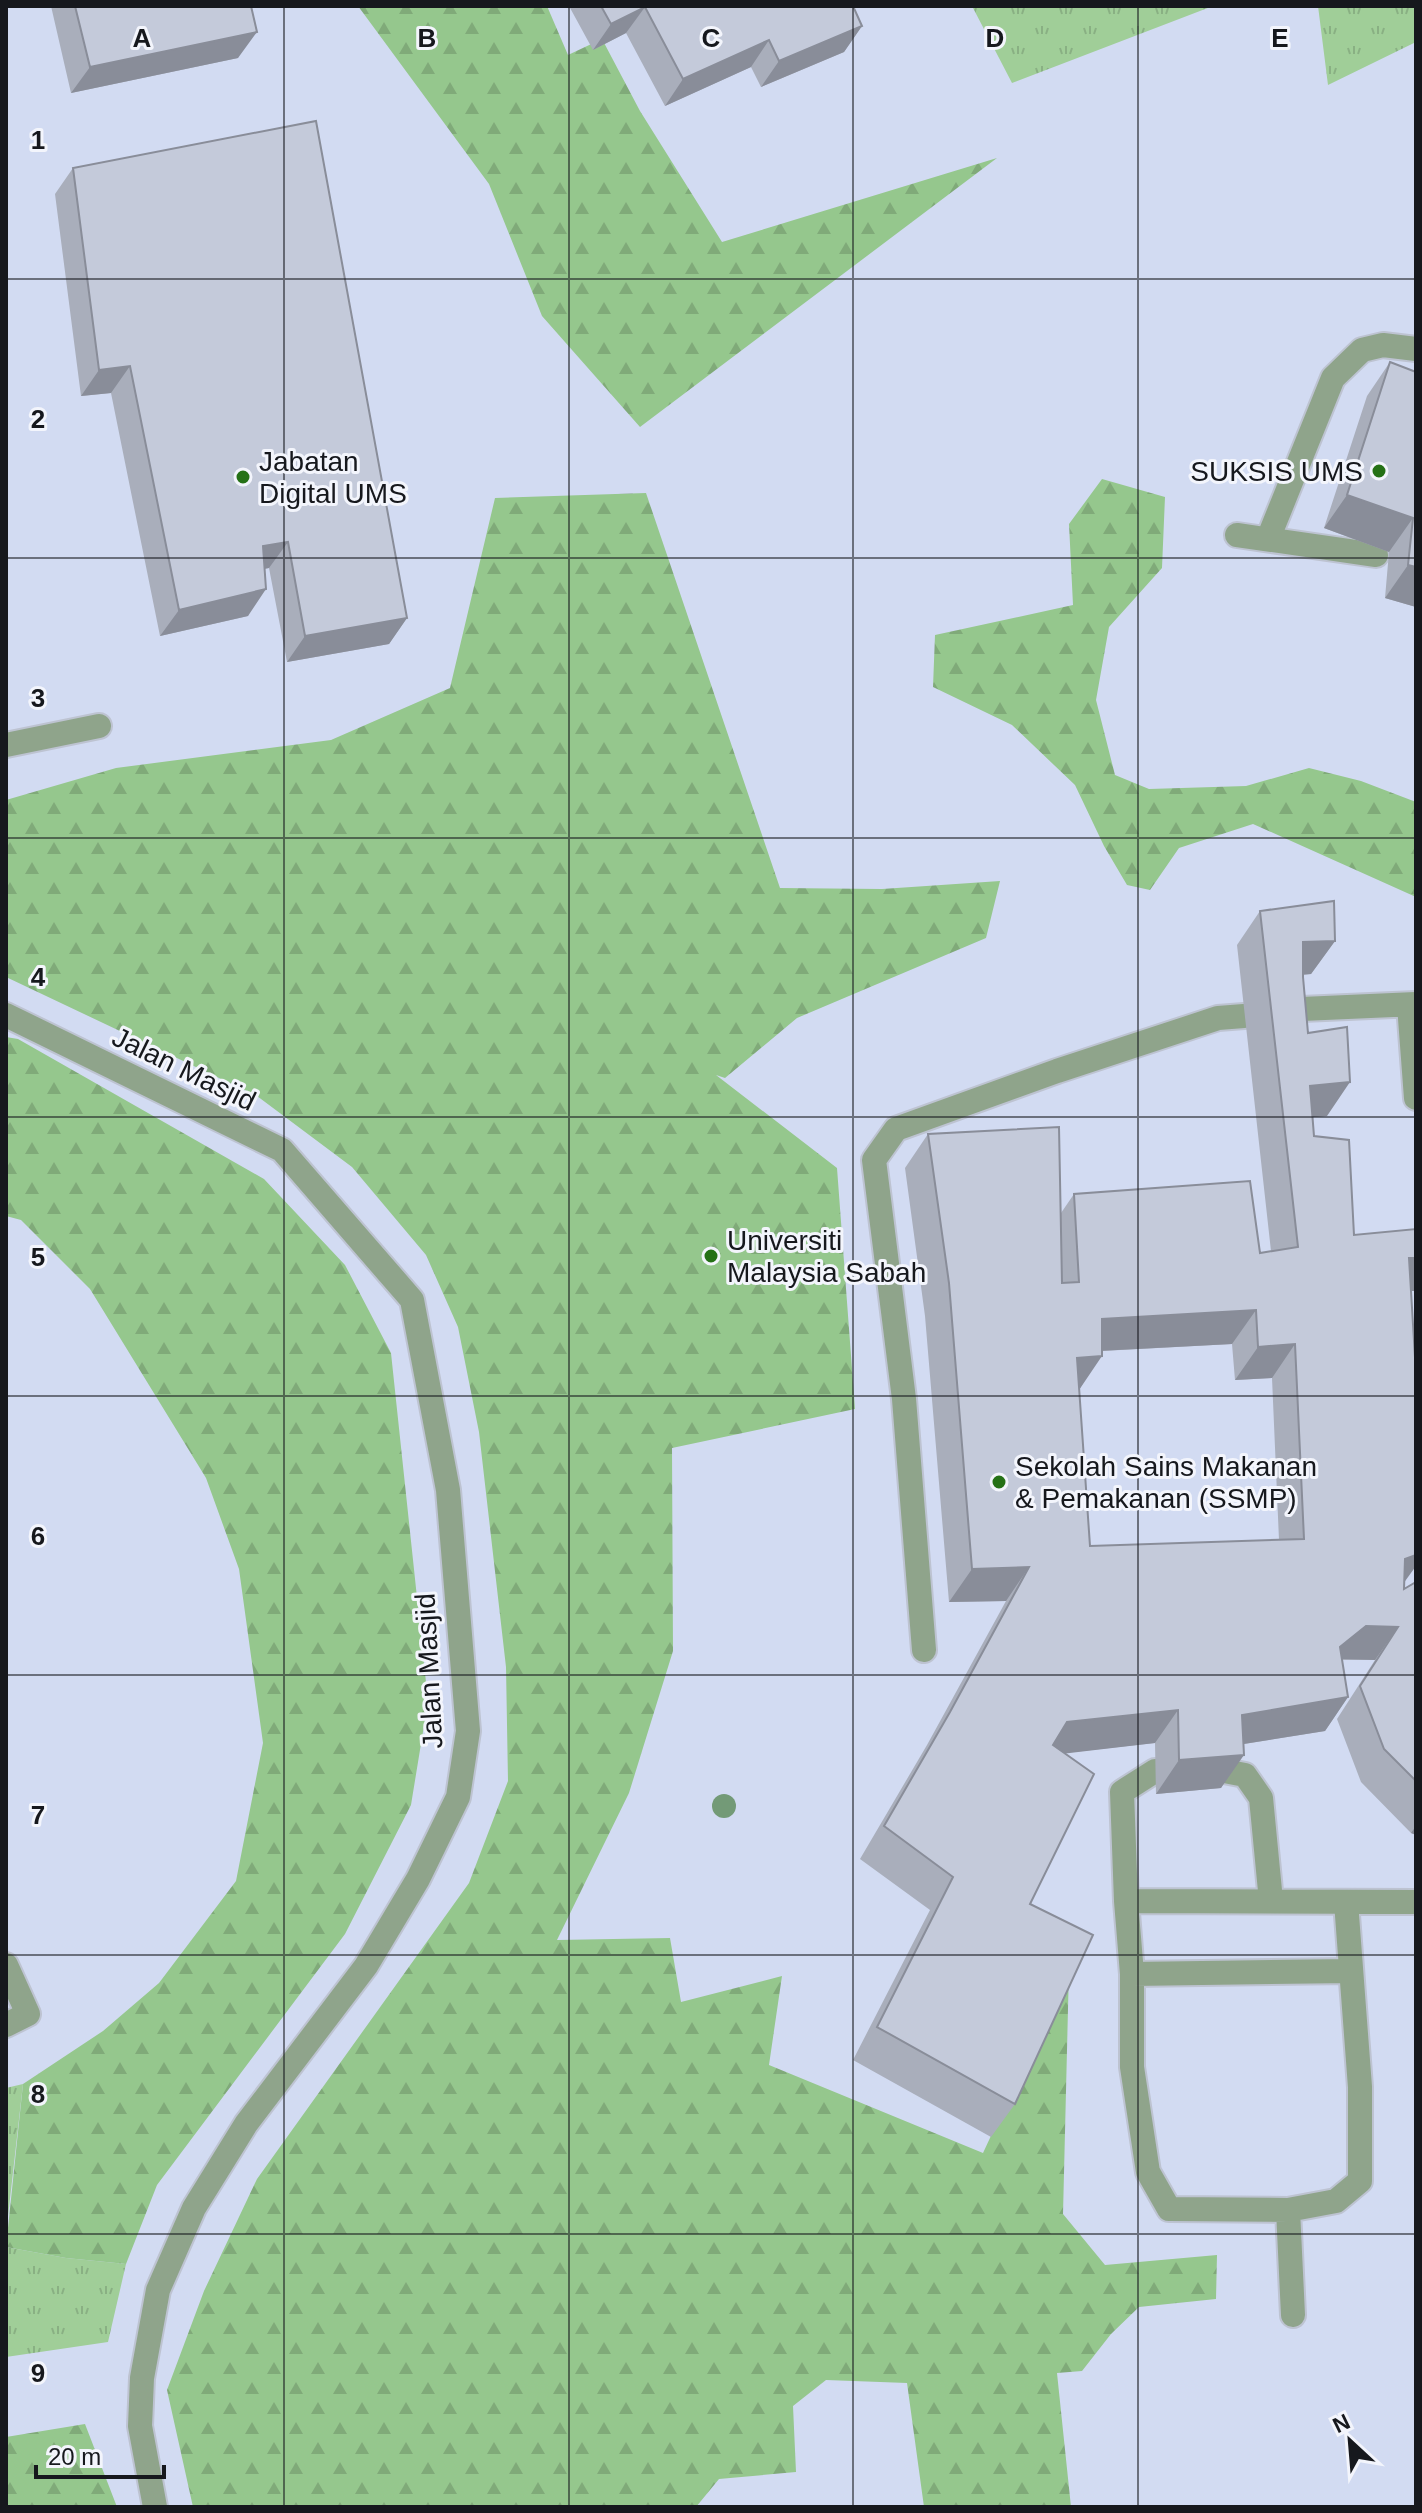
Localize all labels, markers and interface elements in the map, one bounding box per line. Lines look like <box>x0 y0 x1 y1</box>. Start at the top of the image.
text: A <box>133 23 152 53</box>
text: B <box>418 23 436 53</box>
text: C <box>702 23 721 53</box>
text: D <box>986 23 1004 53</box>
text: E <box>1271 23 1289 53</box>
text: 1 <box>31 125 45 155</box>
text: 2 <box>31 404 45 434</box>
place label: Jabatan Digital UMS <box>259 446 407 509</box>
place label: SUKSIS UMS <box>1190 456 1363 487</box>
marker: SUKSIS UMS <box>1370 462 1388 480</box>
marker: Jabatan Digital UMS <box>234 468 252 486</box>
text: 3 <box>31 683 45 713</box>
text: 4 <box>31 962 46 992</box>
street label: Jalan Masjid <box>107 1021 261 1117</box>
place label: Universiti Malaysia Sabah <box>727 1225 926 1288</box>
text: 5 <box>31 1242 45 1272</box>
marker: Universiti Malaysia Sabah <box>702 1247 720 1265</box>
place label: Sekolah Sains Makanan & Pemakanan (SSMP) <box>1015 1451 1317 1514</box>
marker: Sekolah Sains Makanan & Pemakanan (SSMP) <box>990 1473 1008 1491</box>
text: 6 <box>31 1521 45 1551</box>
street label: Jalan Masjid <box>409 1592 449 1750</box>
text: 7 <box>31 1800 45 1830</box>
text: 8 <box>31 2079 45 2109</box>
text: 9 <box>31 2358 45 2388</box>
north arrow <box>1310 2401 1390 2481</box>
text: N <box>1329 2409 1354 2438</box>
scale bar <box>36 2429 164 2479</box>
text: 20 m <box>48 2443 101 2470</box>

